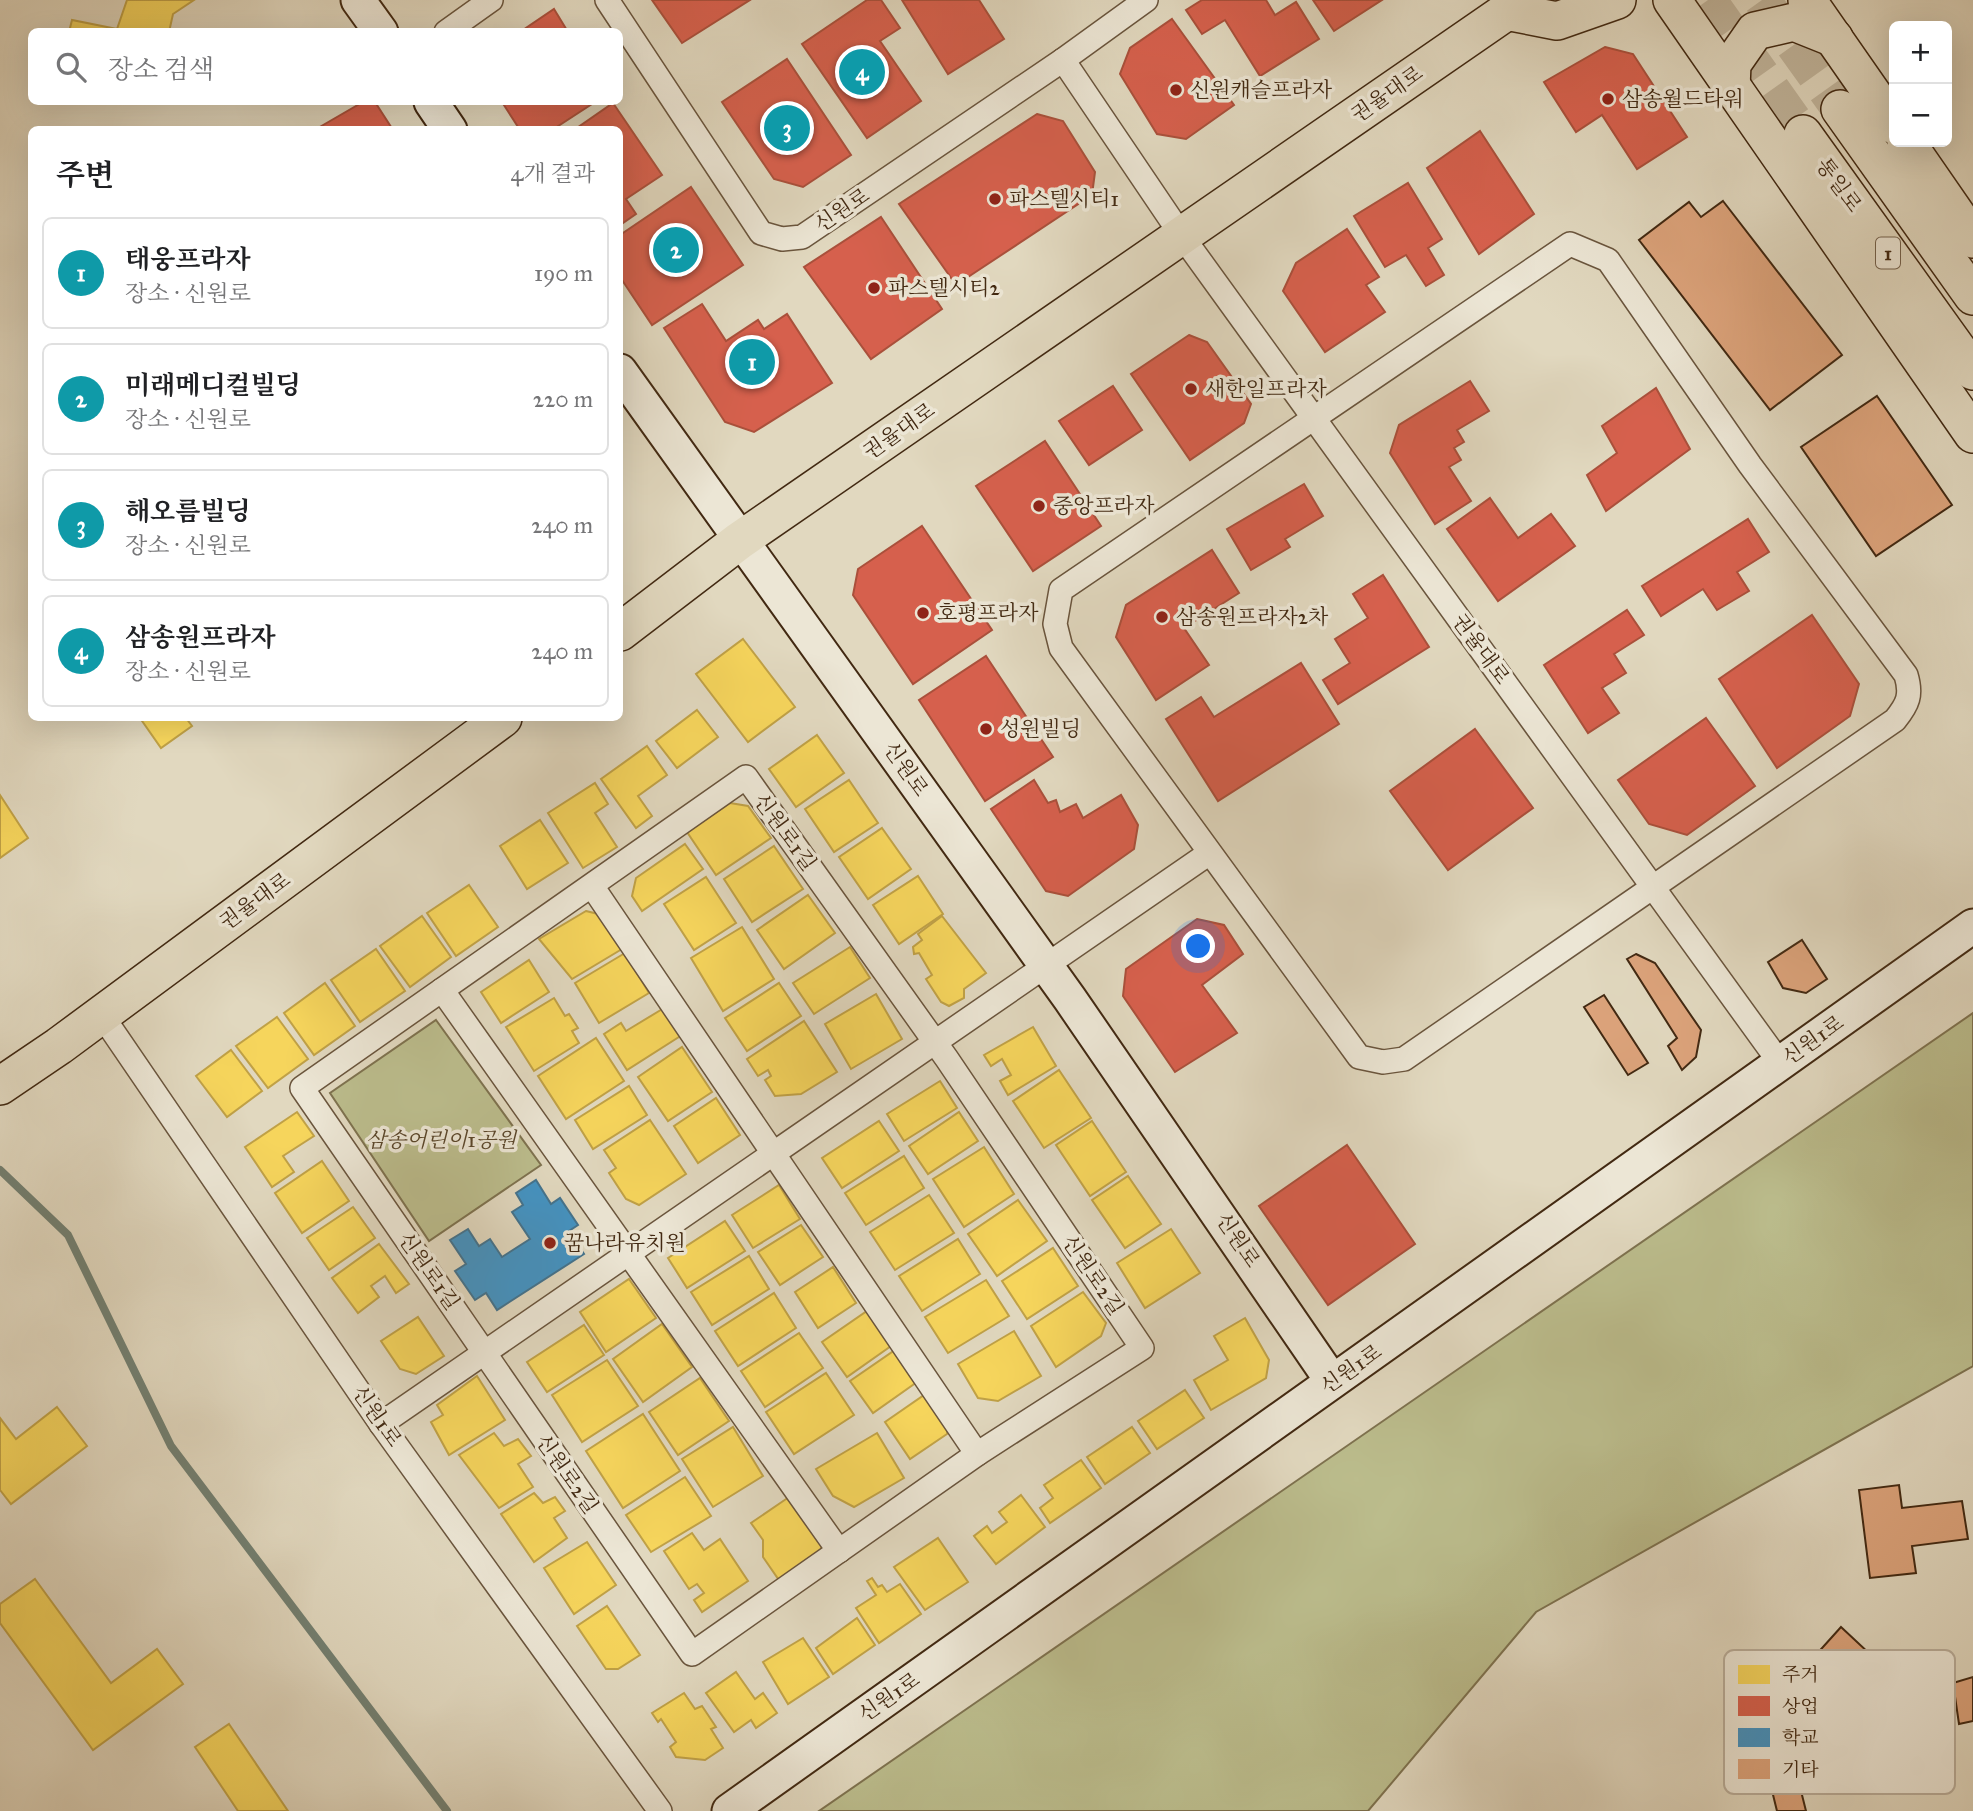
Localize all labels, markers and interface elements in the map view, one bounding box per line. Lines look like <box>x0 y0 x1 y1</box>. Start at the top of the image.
map controls <box>1889 21 1952 147</box>
button: + <box>1889 21 1952 84</box>
search box <box>28 28 623 105</box>
pin: 4 <box>839 46 885 98</box>
icon: search <box>52 48 90 86</box>
text: 장소 검색 <box>108 53 214 85</box>
street label: 권율대로 <box>1346 60 1428 128</box>
place label: 신원캐슬프라자 <box>1190 77 1333 103</box>
marker: 신원캐슬프라자 <box>1168 82 1184 98</box>
button: − <box>1889 84 1952 147</box>
place label: 삼송월드타워 <box>1622 86 1744 112</box>
marker: 삼송월드타워 <box>1600 91 1616 107</box>
pin: 3 <box>764 102 810 154</box>
street label: 통일로 <box>1811 153 1867 217</box>
text: 주변 <box>56 157 114 193</box>
text: 4개 결과 <box>511 159 595 187</box>
street label: 신원로 <box>810 182 874 238</box>
place label: 파스텔시티1 <box>1009 186 1119 212</box>
marker: 파스텔시티1 <box>987 191 1003 207</box>
pin: 2 <box>653 224 699 276</box>
road number: 1 <box>1876 238 1900 268</box>
text: 태웅프라자 <box>125 243 251 275</box>
text: 1 <box>76 259 86 287</box>
text: 190 m <box>534 259 593 287</box>
place label: 파스텔시티2 <box>888 275 1000 301</box>
text: 장소 · 신원로 <box>125 279 251 307</box>
marker: 파스텔시티2 <box>866 280 882 296</box>
pin: 1 <box>729 336 775 388</box>
text: 미래메디컬빌딩 <box>125 369 301 401</box>
place label: 새한일프라자 <box>1205 376 1327 402</box>
marker: 새한일프라자 <box>1183 381 1199 397</box>
text: 2 <box>75 385 87 413</box>
text: 220 m <box>533 385 593 413</box>
street label: 권율대로 <box>858 397 940 465</box>
text: 장소 · 신원로 <box>125 405 251 433</box>
place label: 중앙프라자 <box>1053 493 1155 519</box>
text: 해오름빌딩 <box>125 495 251 527</box>
marker: 중앙프라자 <box>1031 498 1047 514</box>
text: 3 <box>76 511 86 539</box>
text: 240 m <box>531 511 593 539</box>
text: 장소 · 신원로 <box>125 531 251 559</box>
place label: 호평프라자 <box>937 600 1039 626</box>
place label: 삼송원프라자2차 <box>1176 604 1329 630</box>
marker: 호평프라자 <box>915 605 931 621</box>
marker: 삼송원프라자2차 <box>1154 609 1170 625</box>
street label: 권율대로 <box>1447 609 1515 689</box>
text: 삼송원프라자 <box>125 621 276 653</box>
text: 4 <box>75 637 87 665</box>
text: 240 m <box>531 637 593 665</box>
text: 장소 · 신원로 <box>125 657 251 685</box>
place label: 성원빌딩 <box>1000 716 1081 742</box>
marker: 성원빌딩 <box>978 721 994 737</box>
street label: 신원로 <box>878 737 934 801</box>
street label: 신원로1길 <box>748 788 822 876</box>
street label: 권율대로 <box>215 867 295 935</box>
your location <box>1181 929 1215 963</box>
street label: 신원1로 <box>1777 1010 1849 1070</box>
park label: 삼송어린이1공원 <box>366 1127 518 1153</box>
street label: 신원로 <box>1210 1208 1266 1272</box>
street label: 신원로1길 <box>393 1227 465 1315</box>
place label: 꿈나라유치원 <box>564 1230 686 1256</box>
street label: 신원로2길 <box>1057 1230 1129 1320</box>
marker: 꿈나라유치원 <box>542 1235 558 1251</box>
street label: 신원1로 <box>1315 1339 1387 1399</box>
street label: 신원1로 <box>347 1380 407 1452</box>
street label: 신원로2길 <box>530 1429 604 1519</box>
legend <box>1724 1650 1955 1794</box>
text: 주거 <box>1782 1663 1819 1686</box>
street label: 신원1로 <box>853 1667 925 1727</box>
text: 상업 <box>1782 1695 1819 1718</box>
text: 학교 <box>1782 1726 1819 1749</box>
text: 기타 <box>1782 1758 1819 1781</box>

